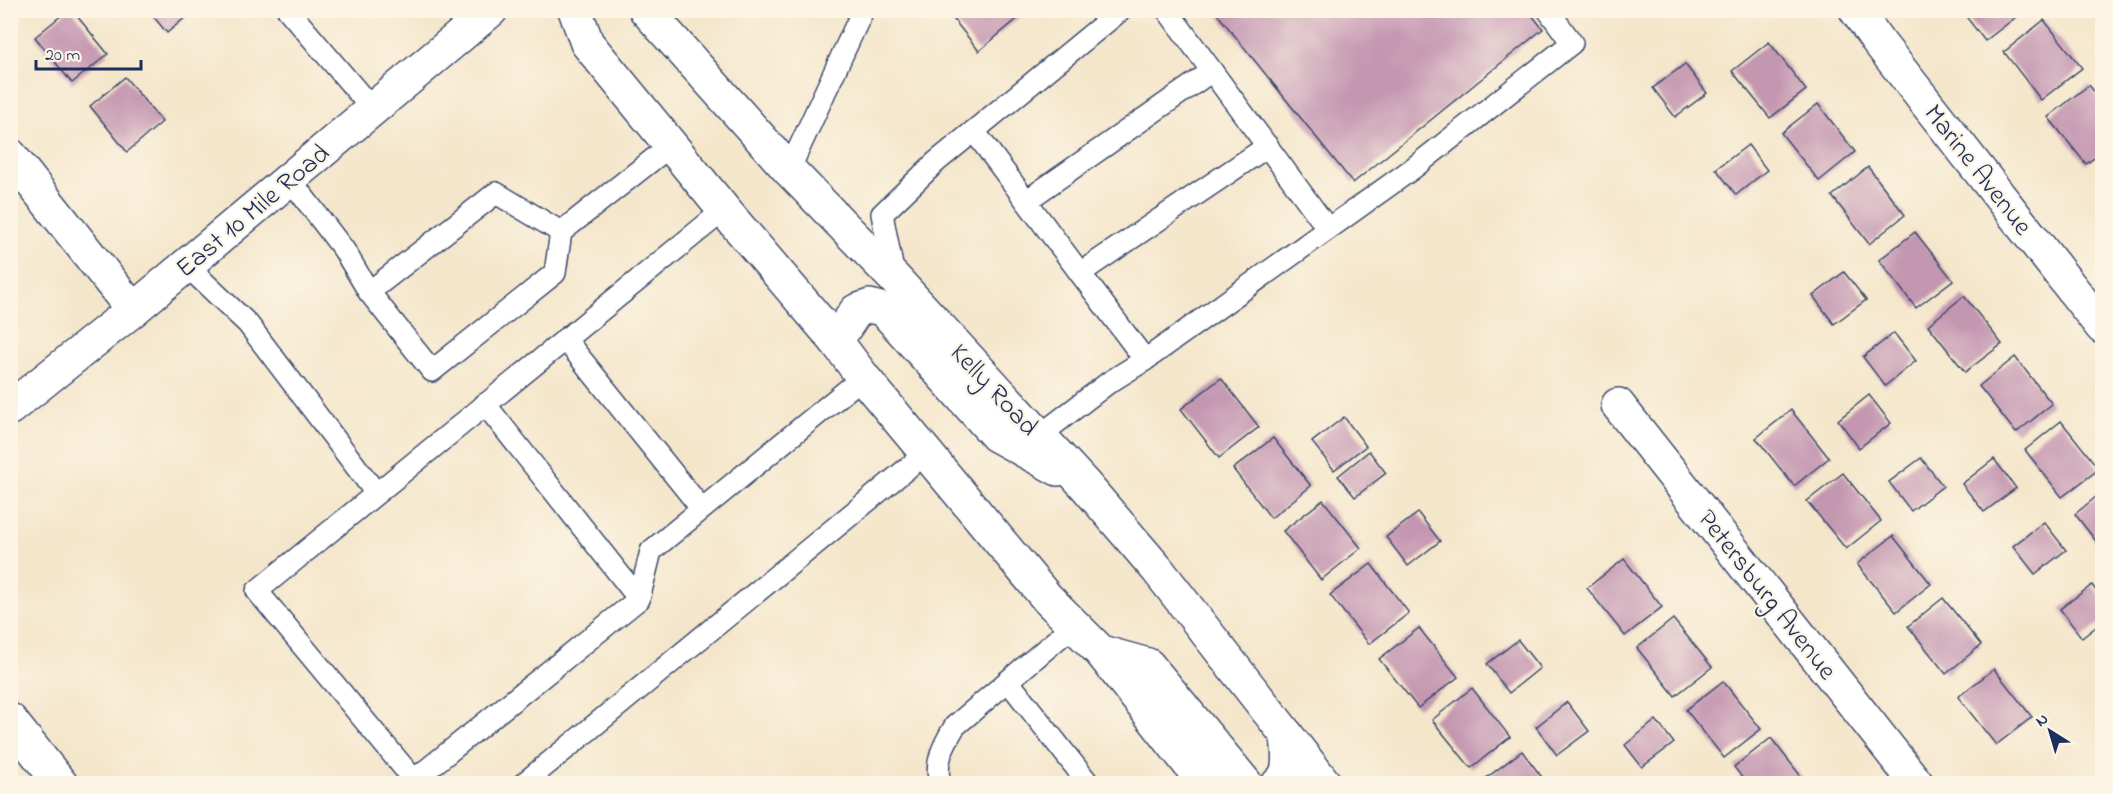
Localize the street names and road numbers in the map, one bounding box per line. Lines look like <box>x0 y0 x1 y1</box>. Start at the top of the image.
street label: Marine Avenue <box>1913 97 2041 245</box>
street label: East 10 Mile Road <box>168 136 339 288</box>
street label: Kelly Road <box>940 335 1047 446</box>
street label: Petersburg Avenue <box>1687 502 1846 690</box>

